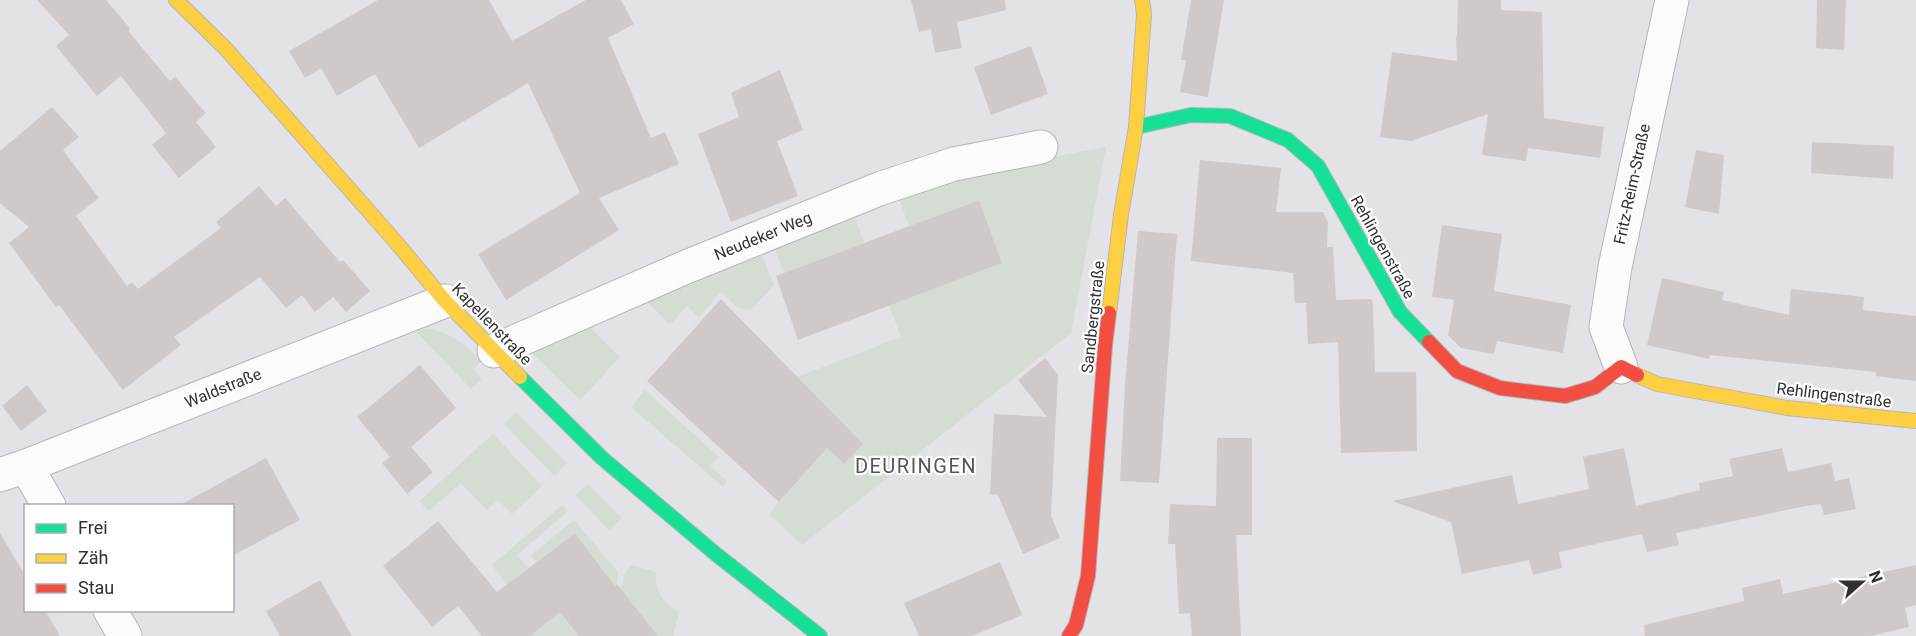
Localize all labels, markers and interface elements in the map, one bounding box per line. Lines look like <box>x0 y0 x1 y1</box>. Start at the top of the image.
street label: Fritz-Reim-Straße <box>1610 122 1654 246</box>
street label: Rehlingenstraße <box>1347 192 1419 302</box>
street label: Neudeker Weg <box>711 208 815 264</box>
street label: Sandbergstraße <box>1078 260 1108 374</box>
street label: Kapellenstraße <box>448 279 536 369</box>
street label: Waldstraße <box>182 364 264 412</box>
street label: Rehlingenstraße <box>1776 379 1892 411</box>
district label: DEURINGEN <box>855 454 977 478</box>
legend <box>24 504 234 612</box>
text: Frei <box>78 517 108 538</box>
text: Zäh <box>78 547 109 568</box>
north arrow <box>1832 552 1892 612</box>
text: N <box>1865 568 1886 585</box>
text: Stau <box>78 577 114 598</box>

